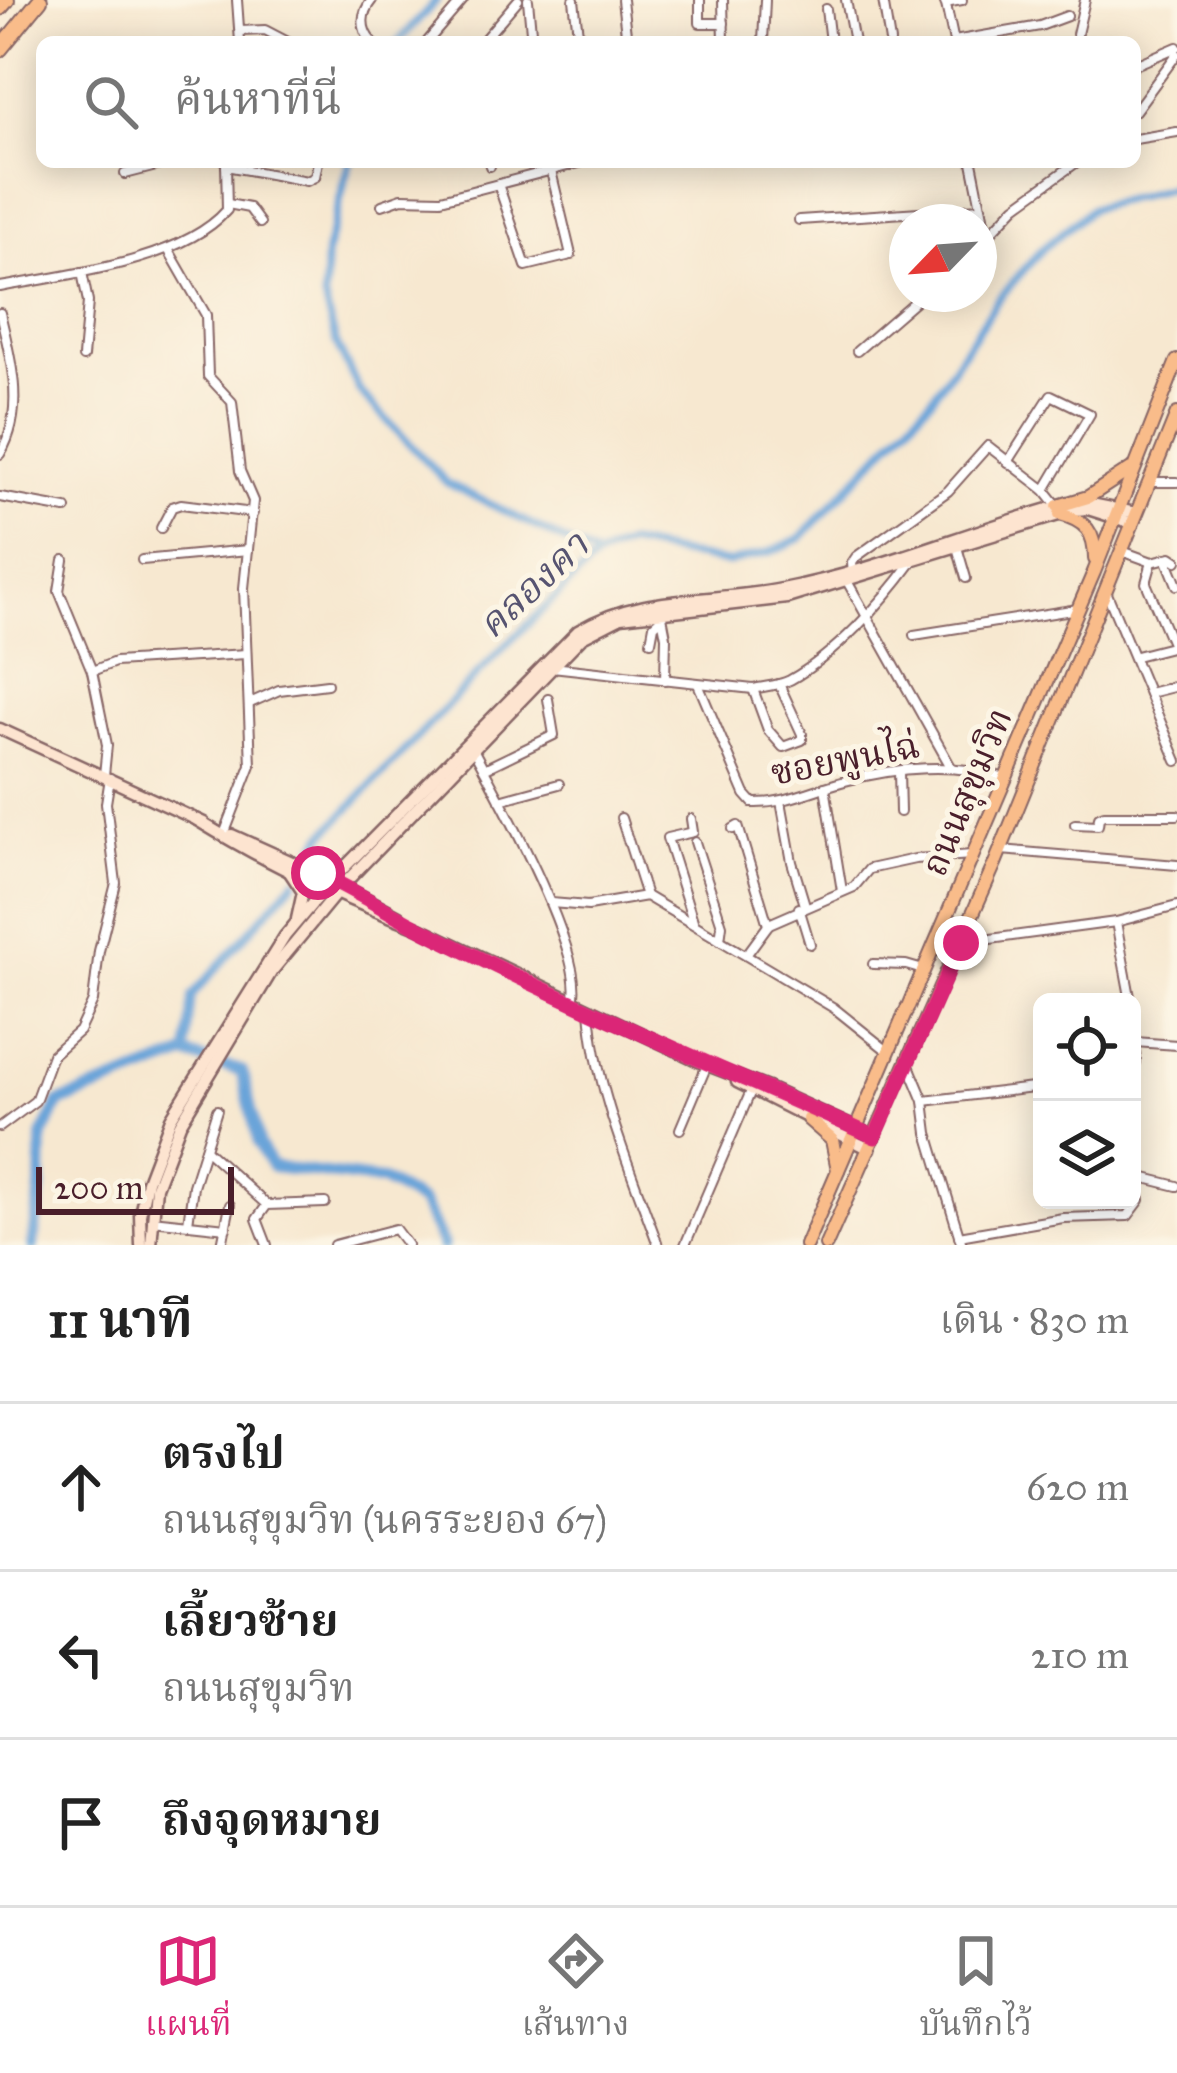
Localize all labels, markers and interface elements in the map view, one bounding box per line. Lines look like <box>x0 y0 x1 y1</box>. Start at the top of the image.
search box <box>36 36 1141 168</box>
icon: search <box>78 69 144 135</box>
text: ค้นหาที่นี่ <box>174 71 342 126</box>
north arrow <box>889 204 997 312</box>
water label: คลองคา <box>468 520 600 648</box>
street label: ถนนสุขุมวิท <box>912 702 1023 883</box>
street label: ซอยพูนไฉ่ <box>767 720 923 796</box>
route start <box>291 846 345 900</box>
route end <box>934 916 988 970</box>
map controls <box>1033 993 1141 1209</box>
button: locate <box>1033 993 1141 1101</box>
button: layers <box>1033 1101 1141 1209</box>
scale bar <box>36 1161 234 1214</box>
text: 200 m <box>54 1168 144 1208</box>
text: 11 นาที <box>48 1289 193 1351</box>
text: เดิน · 830 m <box>940 1296 1129 1344</box>
text: ตรงไป <box>162 1425 285 1480</box>
icon: ahead <box>48 1454 114 1520</box>
text: 620 m <box>1026 1463 1129 1511</box>
text: ถนนสุขุมวิท (นครระยอง 67) <box>162 1496 607 1544</box>
text: เลี้ยวซ้าย <box>162 1593 338 1648</box>
icon: left <box>48 1622 114 1688</box>
text: 210 m <box>1031 1631 1129 1679</box>
text: ถนนสุขุมวิท <box>162 1664 354 1712</box>
icon: arrive <box>48 1790 114 1856</box>
text: ถึงจุดหมาย <box>162 1792 382 1847</box>
tab: แผนที่ <box>145 1928 232 2053</box>
tab: เส้นทาง <box>522 1928 629 2053</box>
tab: บันทึกไว้ <box>919 1928 1032 2053</box>

